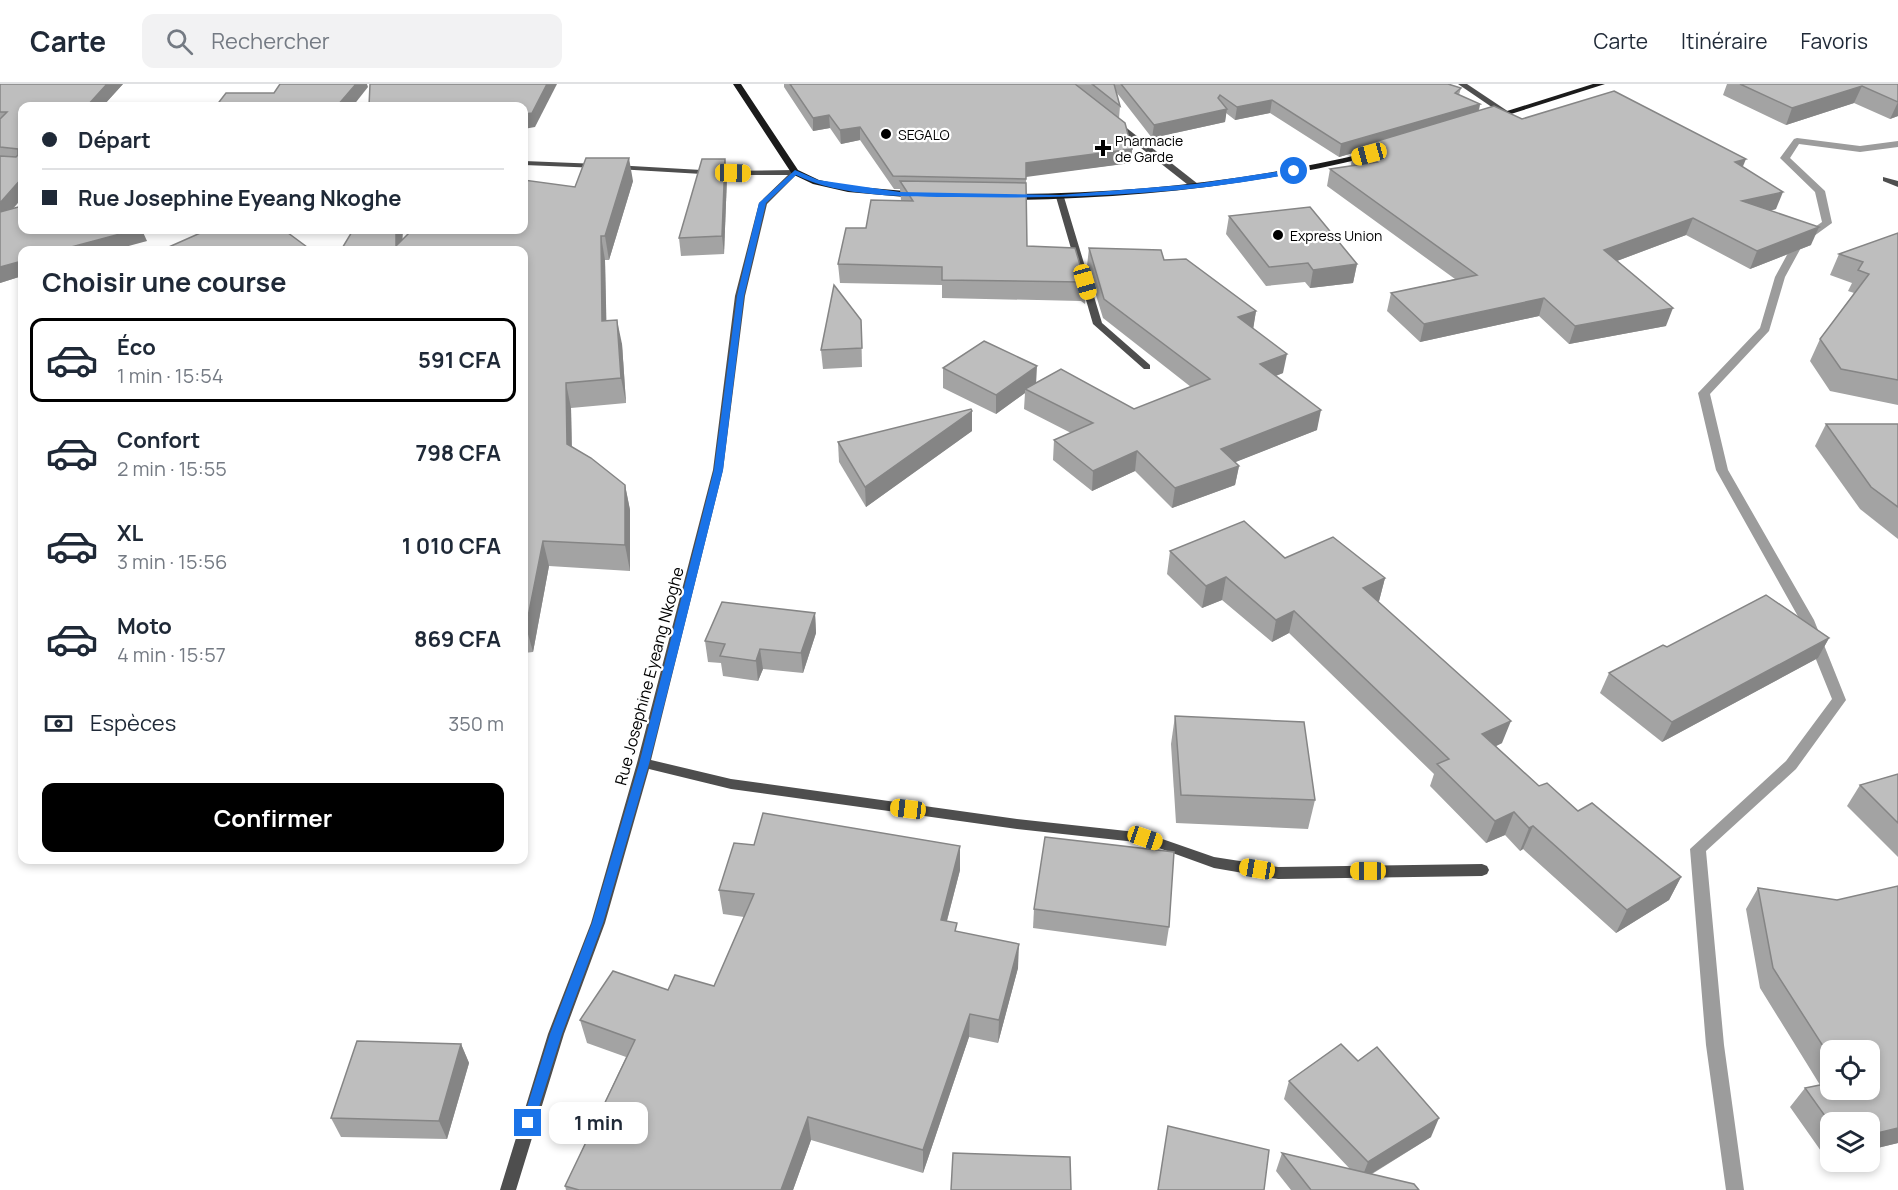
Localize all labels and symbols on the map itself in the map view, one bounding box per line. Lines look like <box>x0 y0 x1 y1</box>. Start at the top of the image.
place label: SEGALO <box>898 125 950 144</box>
marker: SEGALO <box>879 127 893 141</box>
place label: Pharmacie de Garde <box>1115 131 1183 166</box>
marker: Pharmacie de Garde <box>1096 141 1110 155</box>
car <box>1349 141 1389 167</box>
route start <box>1280 157 1307 184</box>
car <box>715 164 751 182</box>
place label: Express Union <box>1290 226 1382 245</box>
marker: Express Union <box>1271 228 1285 242</box>
car <box>1071 262 1099 302</box>
street label: Rue Josephine Eyeang Nkoghe <box>609 564 689 788</box>
car <box>889 798 927 820</box>
car <box>1125 824 1165 852</box>
car <box>1238 857 1276 881</box>
car <box>1350 862 1386 880</box>
callout: 1 min <box>549 1102 648 1144</box>
route end <box>514 1109 541 1136</box>

